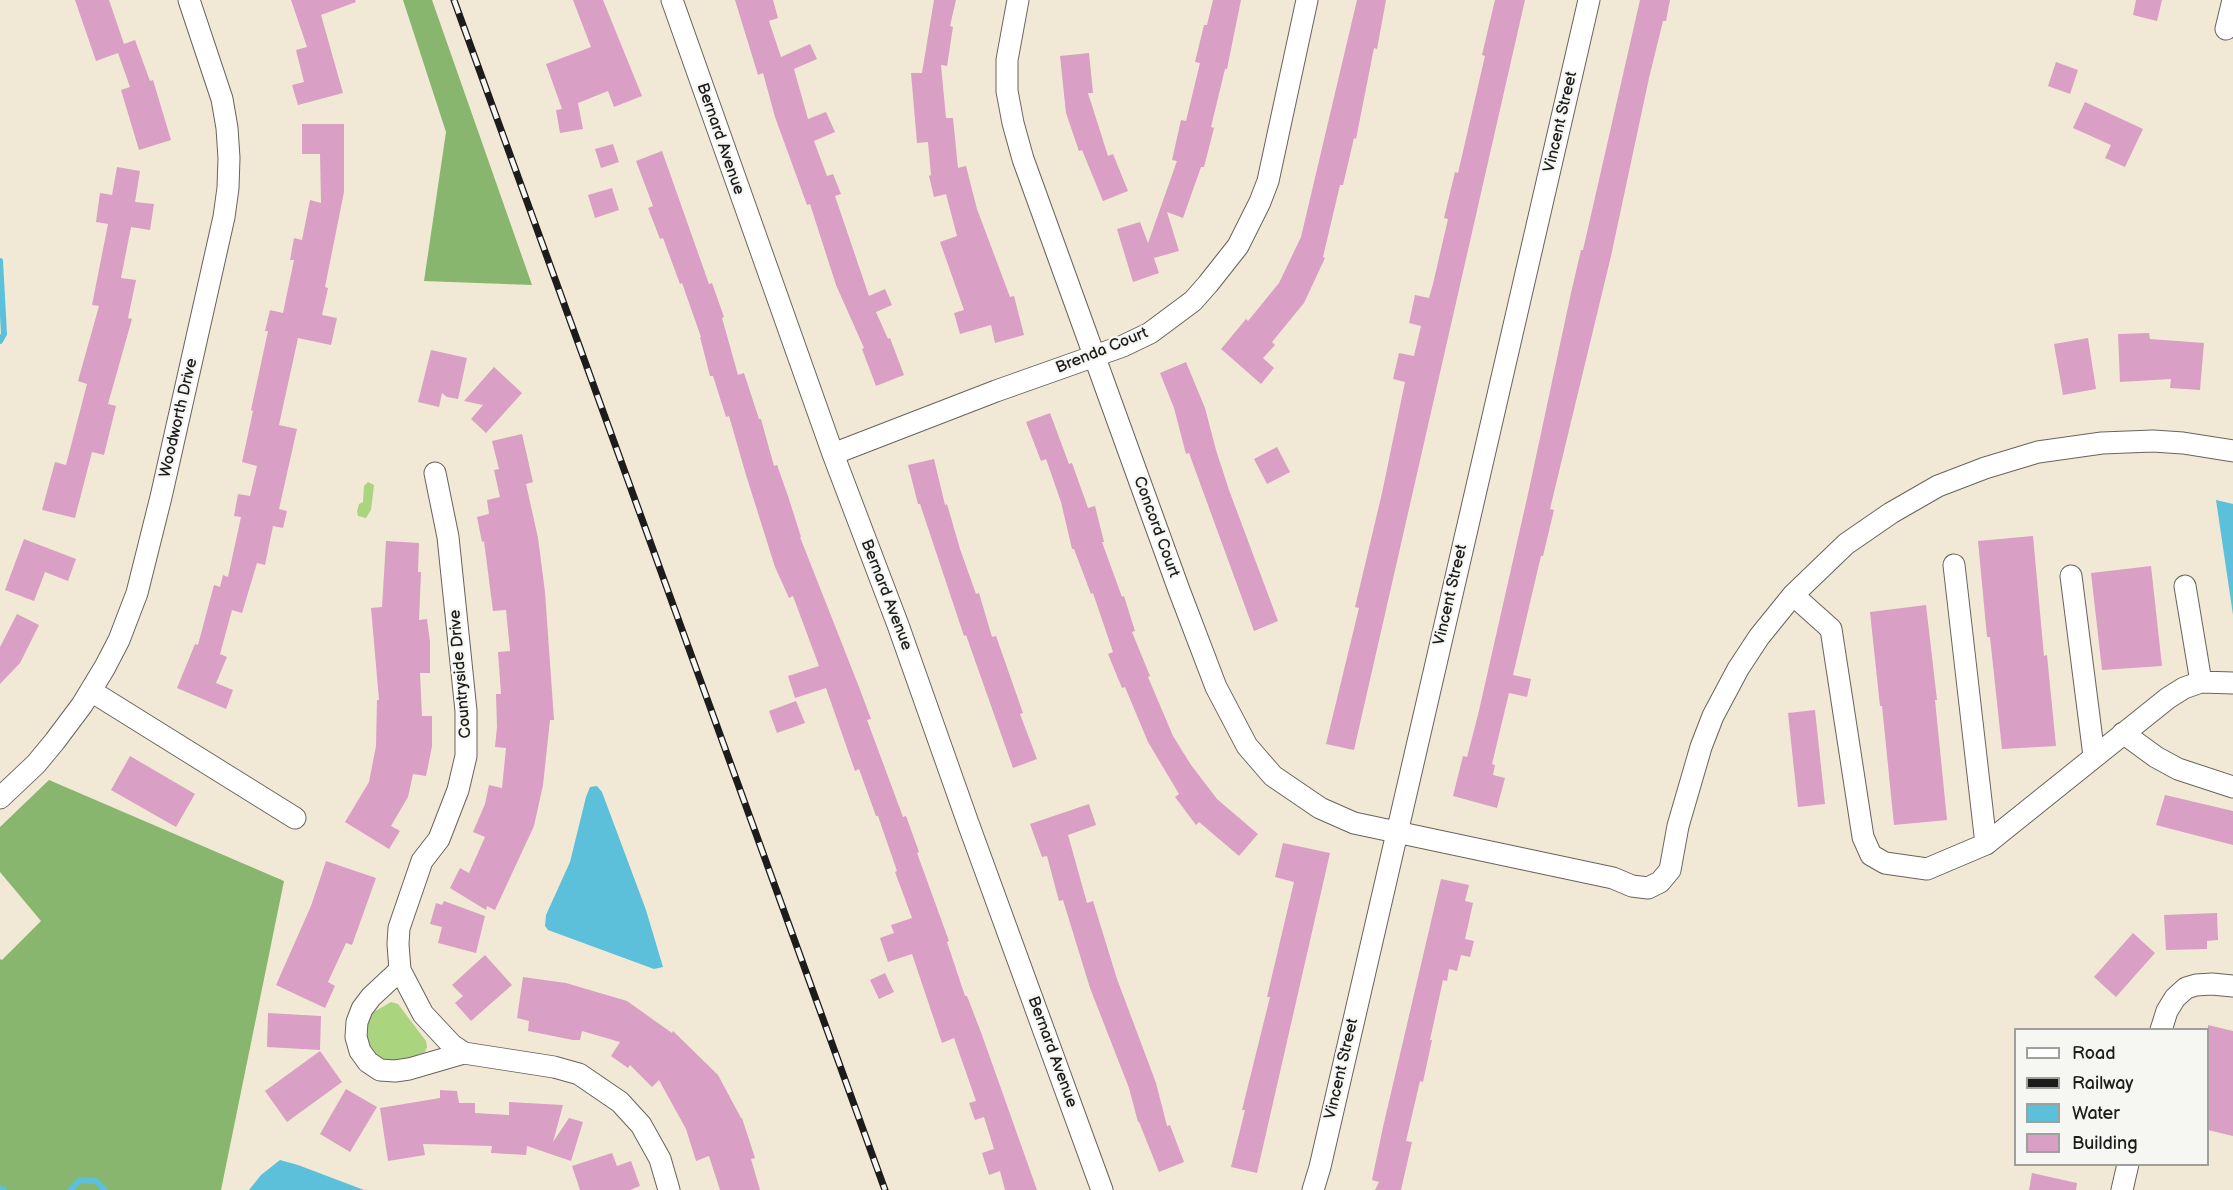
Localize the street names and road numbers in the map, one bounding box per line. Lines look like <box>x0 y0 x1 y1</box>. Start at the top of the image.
street label: Vincent Street <box>1540 70 1582 174</box>
street label: Bernard Avenue <box>692 81 748 197</box>
street label: Brenda Court <box>1053 324 1151 378</box>
street label: Woodworth Drive <box>156 357 202 479</box>
street label: Concord Court <box>1129 474 1183 580</box>
street label: Bernard Avenue <box>856 537 916 653</box>
street label: Vincent Street <box>1430 543 1472 647</box>
street label: Countryside Drive <box>446 609 476 739</box>
street label: Bernard Avenue <box>1023 994 1081 1110</box>
street label: Vincent Street <box>1321 1017 1363 1121</box>

